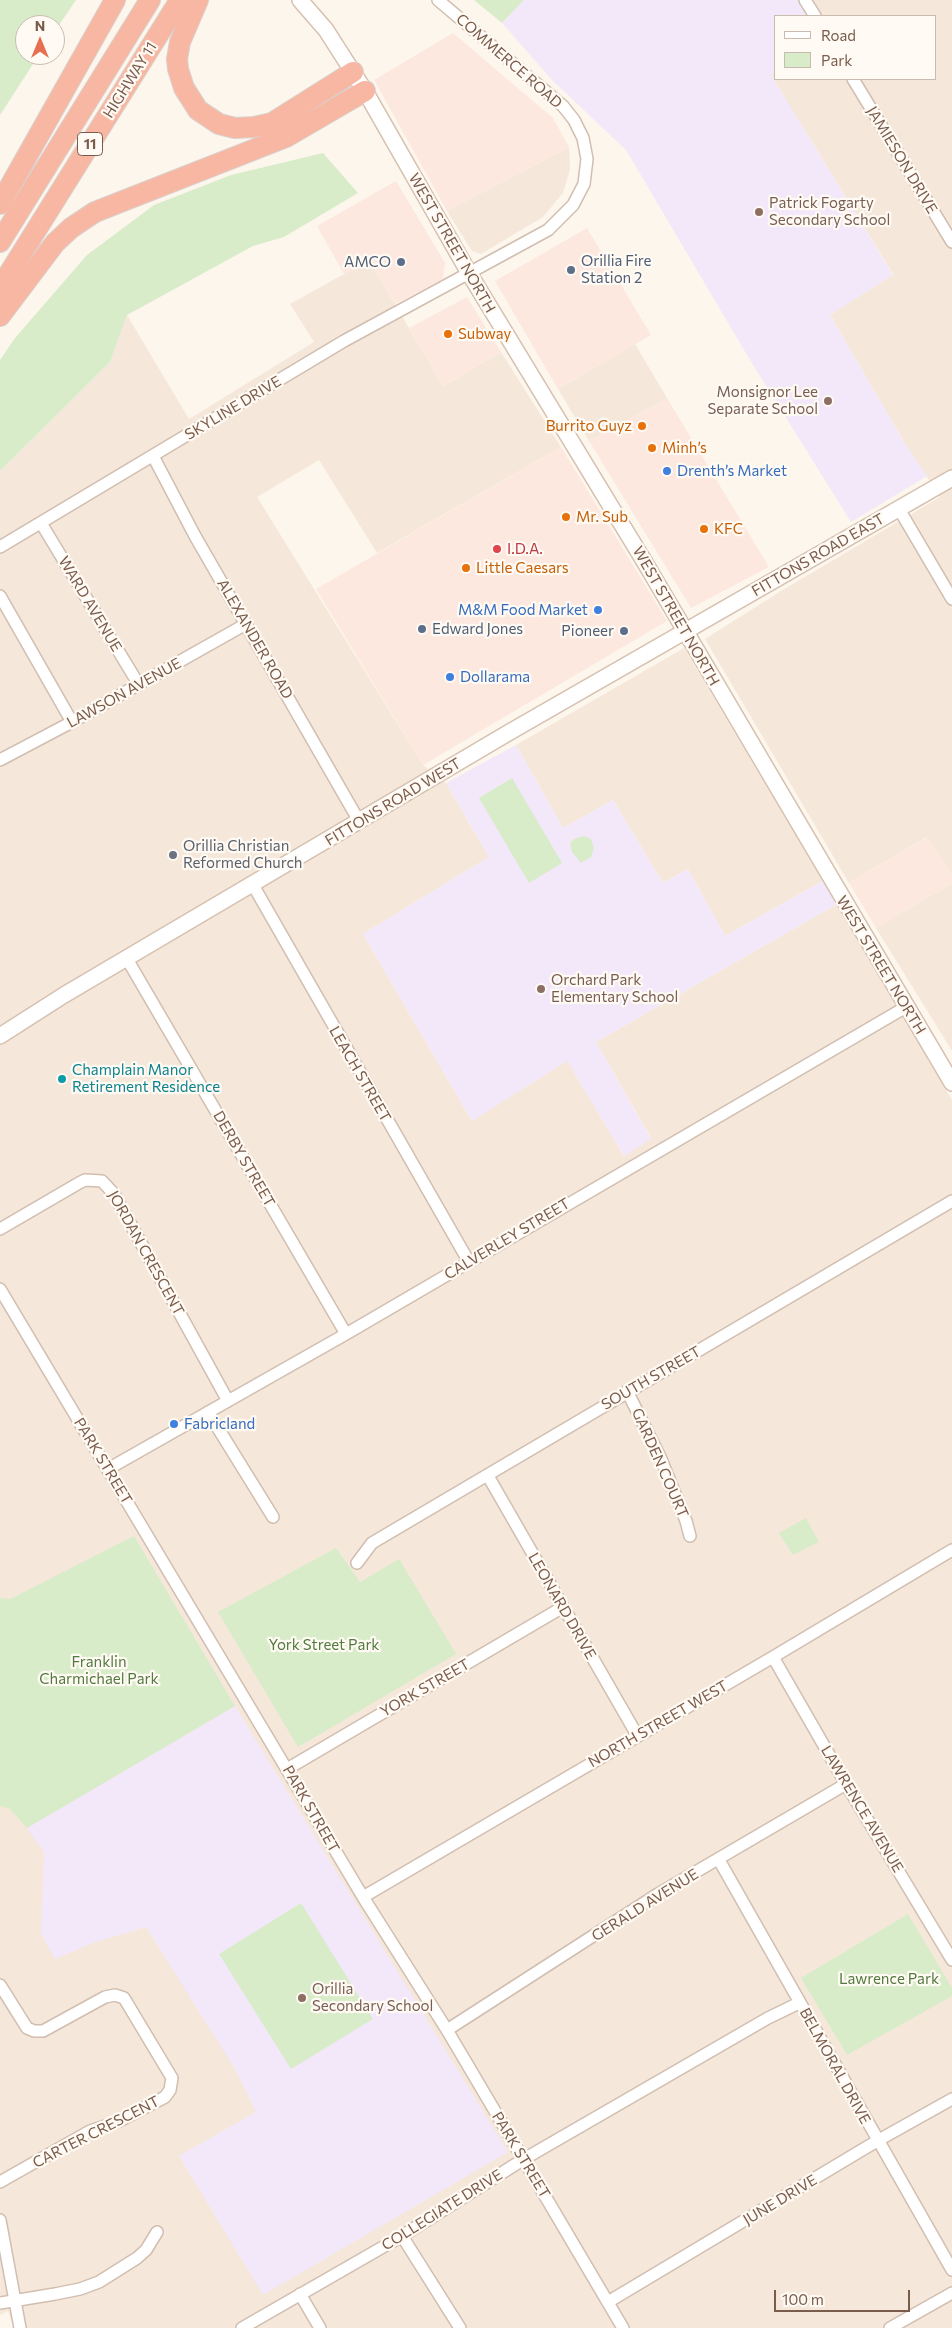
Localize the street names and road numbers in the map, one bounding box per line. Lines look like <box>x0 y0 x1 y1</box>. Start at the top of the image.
street label: COMMERCE ROAD <box>452 10 566 112</box>
street label: HIGHWAY 11 <box>99 39 161 121</box>
street label: JAMIESON DRIVE <box>863 103 941 217</box>
road number: 11 <box>78 132 102 156</box>
street label: WEST STREET NORTH <box>405 170 499 316</box>
street label: SKYLINE DRIVE <box>182 372 284 444</box>
street label: FITTONS ROAD EAST <box>748 510 888 600</box>
street label: WEST STREET NORTH <box>629 543 723 689</box>
street label: WARD AVENUE <box>54 553 126 655</box>
street label: ALEXANDER ROAD <box>213 576 297 702</box>
street label: LAWSON AVENUE <box>64 654 184 732</box>
street label: FITTONS ROAD WEST <box>322 754 464 850</box>
street label: WEST STREET NORTH <box>833 893 929 1037</box>
street label: LEACH STREET <box>325 1023 395 1125</box>
street label: DERBY STREET <box>209 1108 279 1210</box>
street label: JORDAN CRESCENT <box>104 1187 188 1319</box>
street label: CALVERLEY STREET <box>441 1194 573 1284</box>
street label: SOUTH STREET <box>598 1342 704 1414</box>
street label: GARDEN COURT <box>628 1405 692 1521</box>
street label: PARK STREET <box>70 1415 136 1507</box>
street label: LEONARD DRIVE <box>524 1550 600 1662</box>
street label: YORK STREET <box>377 1655 473 1721</box>
street label: NORTH STREET WEST <box>585 1677 731 1771</box>
street label: LAWRENCE AVENUE <box>817 1742 907 1876</box>
street label: PARK STREET <box>279 1762 343 1856</box>
street label: GERALD AVENUE <box>588 1865 702 1945</box>
street label: BELMORAL DRIVE <box>796 2005 874 2127</box>
street label: CARTER CRESCENT <box>30 2092 162 2172</box>
street label: PARK STREET <box>488 2109 554 2201</box>
street label: COLLEGIATE DRIVE <box>378 2166 506 2254</box>
street label: JUNE DRIVE <box>740 2171 820 2229</box>

